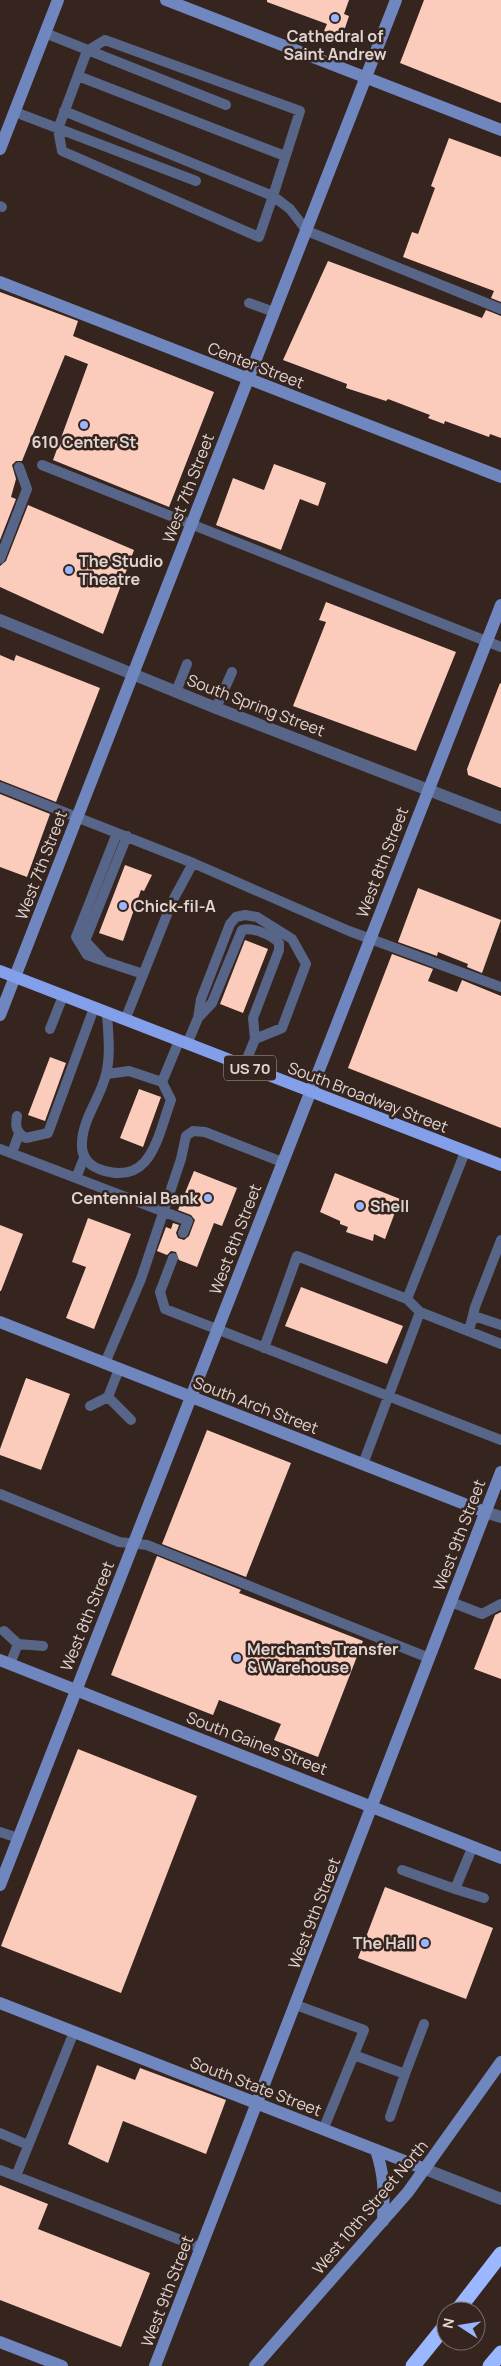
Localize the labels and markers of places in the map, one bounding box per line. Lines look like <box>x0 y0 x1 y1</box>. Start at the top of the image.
marker: Cathedral of Saint Andrew <box>329 12 341 24</box>
place label: Cathedral of Saint Andrew <box>283 25 387 65</box>
marker: 610 Center St <box>78 419 90 431</box>
place label: 610 Center St <box>32 431 136 453</box>
place label: The Studio Theatre <box>79 550 163 590</box>
marker: The Studio Theatre <box>63 564 75 576</box>
place label: Chick-fil-A <box>133 895 216 917</box>
marker: Chick-fil-A <box>117 900 129 912</box>
place label: Centennial Bank <box>72 1187 198 1209</box>
marker: Centennial Bank <box>202 1192 214 1204</box>
place label: Shell <box>370 1195 409 1217</box>
marker: Shell <box>354 1200 366 1212</box>
place label: Merchants Transfer & Warehouse <box>247 1638 399 1678</box>
marker: Merchants Transfer & Warehouse <box>231 1652 243 1664</box>
place label: The Hall <box>353 1932 415 1954</box>
marker: The Hall <box>419 1937 431 1949</box>

